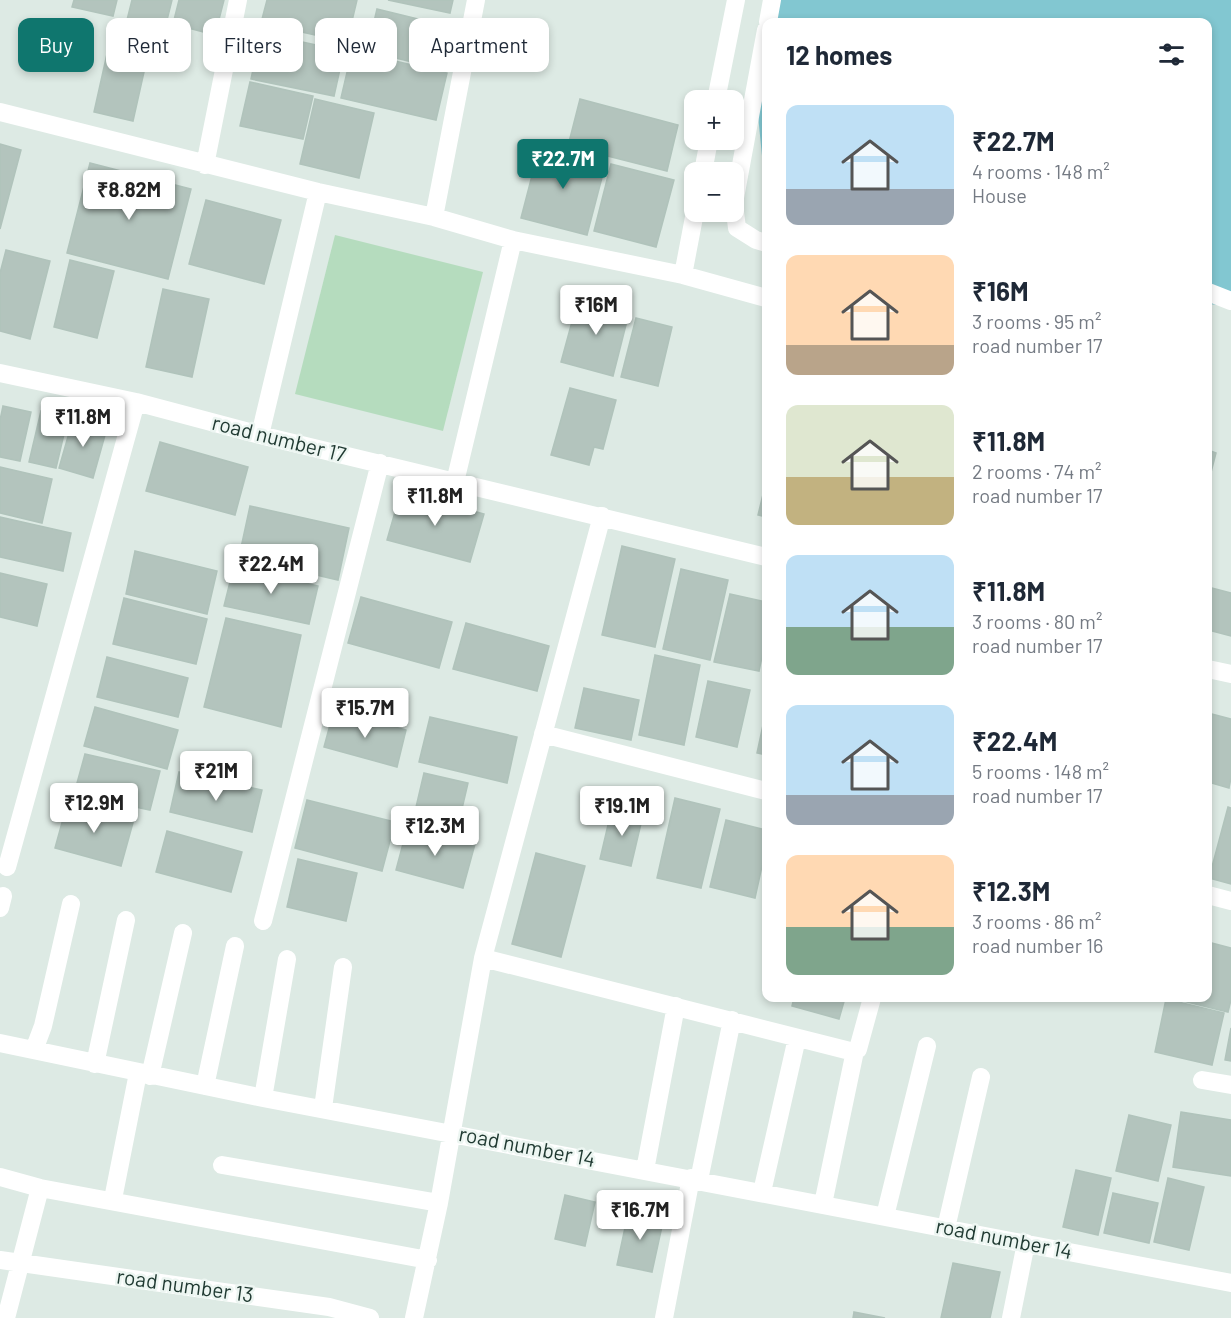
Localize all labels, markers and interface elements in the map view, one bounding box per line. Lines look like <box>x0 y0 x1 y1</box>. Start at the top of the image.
chip: Buy <box>18 18 94 72</box>
chip: Rent <box>106 18 191 72</box>
chip: Filters <box>203 18 303 72</box>
chip: New <box>315 18 397 72</box>
chip: Apartment <box>409 18 549 72</box>
icon: filters <box>1155 38 1188 71</box>
text: 12 homes <box>786 39 892 70</box>
map controls <box>684 90 744 222</box>
button: + <box>684 90 744 150</box>
text: ₹22.7M <box>972 125 1055 156</box>
icon: home <box>834 129 906 201</box>
pin: ₹22.7M <box>514 139 612 190</box>
text: ₹22.7M <box>531 146 595 170</box>
text: 4 rooms · 148 m² <box>972 159 1110 183</box>
button: − <box>684 162 744 222</box>
pin: ₹8.82M <box>80 170 178 221</box>
text: ₹8.82M <box>97 177 161 201</box>
text: House <box>972 183 1027 207</box>
text: ₹16M <box>972 275 1029 306</box>
icon: home <box>834 279 906 351</box>
pin: ₹16M <box>560 285 632 336</box>
text: ₹16M <box>574 292 618 316</box>
text: 3 rooms · 95 m² <box>972 309 1101 333</box>
text: road number 17 <box>972 333 1102 357</box>
pin: ₹11.8M <box>34 397 132 448</box>
text: ₹11.8M <box>55 404 111 428</box>
street label: road number 17 <box>210 409 349 466</box>
text: ₹11.8M <box>972 425 1045 456</box>
icon: home <box>834 429 906 501</box>
text: 2 rooms · 74 m² <box>972 459 1102 483</box>
pin: ₹11.8M <box>386 476 484 527</box>
text: ₹11.8M <box>407 483 463 507</box>
text: road number 17 <box>972 483 1102 507</box>
pin: ₹22.4M <box>222 544 320 595</box>
text: ₹22.4M <box>238 551 304 575</box>
text: ₹11.8M <box>972 575 1045 606</box>
icon: home <box>834 579 906 651</box>
text: 3 rooms · 80 m² <box>972 609 1102 633</box>
text: road number 17 <box>972 633 1102 657</box>
pin: ₹15.7M <box>316 688 414 739</box>
text: ₹15.7M <box>336 695 394 719</box>
text: ₹22.4M <box>972 725 1057 756</box>
icon: home <box>834 729 906 801</box>
pin: ₹21M <box>180 751 252 802</box>
text: ₹21M <box>194 758 238 782</box>
text: 5 rooms · 148 m² <box>972 759 1109 783</box>
pin: ₹12.9M <box>45 783 143 834</box>
text: road number 17 <box>972 783 1102 807</box>
pin: ₹19.1M <box>573 786 671 837</box>
text: ₹12.9M <box>64 790 124 814</box>
text: ₹19.1M <box>594 793 650 817</box>
pin: ₹12.3M <box>386 806 484 857</box>
text: ₹12.3M <box>405 813 465 837</box>
text: ₹12.3M <box>972 875 1050 906</box>
icon: home <box>834 879 906 951</box>
text: 3 rooms · 86 m² <box>972 909 1101 933</box>
text: road number 16 <box>972 933 1103 957</box>
street label: road number 14 <box>457 1120 598 1171</box>
pin: ₹16.7M <box>591 1190 689 1241</box>
text: ₹16.7M <box>611 1197 669 1221</box>
street label: road number 14 <box>934 1212 1075 1263</box>
street label: road number 13 <box>115 1263 255 1306</box>

